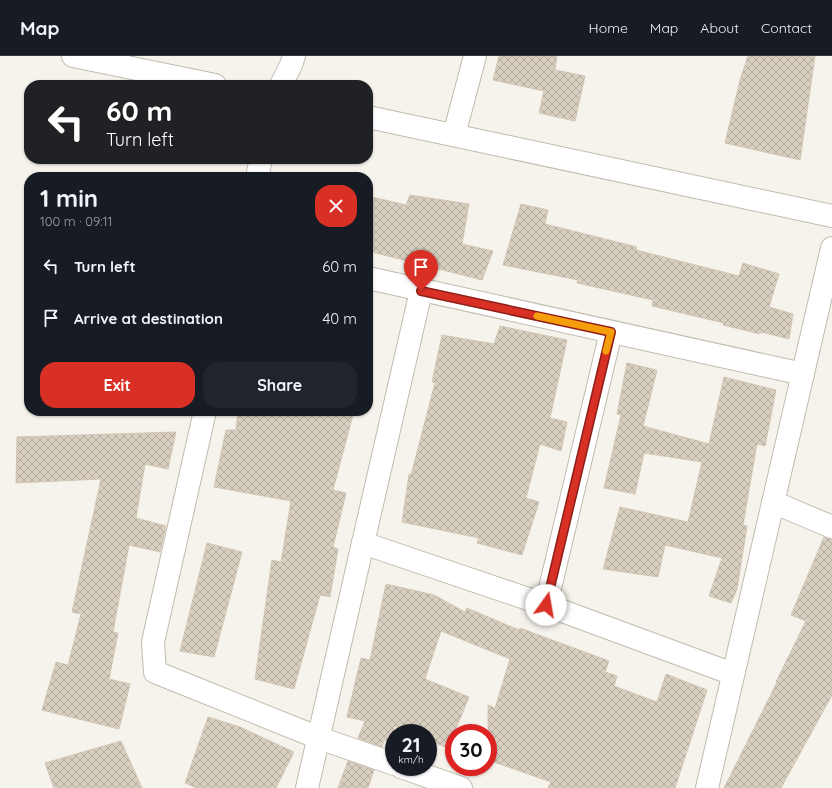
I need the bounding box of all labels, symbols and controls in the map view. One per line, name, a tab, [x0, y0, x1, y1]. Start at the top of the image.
text: Map	[20, 16, 59, 40]
text: Home	[589, 19, 628, 37]
text: Map	[650, 19, 678, 37]
text: About	[700, 19, 739, 37]
text: Contact	[761, 19, 812, 37]
text: 60 m	[106, 93, 172, 128]
icon: left	[40, 96, 92, 148]
text: Turn left	[106, 128, 174, 151]
text: 1 min	[40, 183, 98, 213]
button: close	[315, 185, 357, 227]
text: 100 m · 09:11	[40, 213, 112, 229]
pin	[404, 250, 438, 291]
icon: left	[40, 255, 62, 277]
icon: arrive	[410, 256, 432, 278]
text: Turn left	[74, 257, 136, 276]
text: 60 m	[322, 257, 357, 276]
icon: arrive	[40, 307, 62, 329]
text: Arrive at destination	[74, 309, 223, 328]
text: 40 m	[322, 309, 357, 328]
button: Exit	[40, 362, 195, 408]
button: Share	[203, 362, 357, 408]
position arrow	[525, 584, 567, 626]
speed limit sign: 30	[445, 724, 497, 776]
text: 21	[401, 732, 421, 757]
text: km/h	[398, 753, 424, 766]

